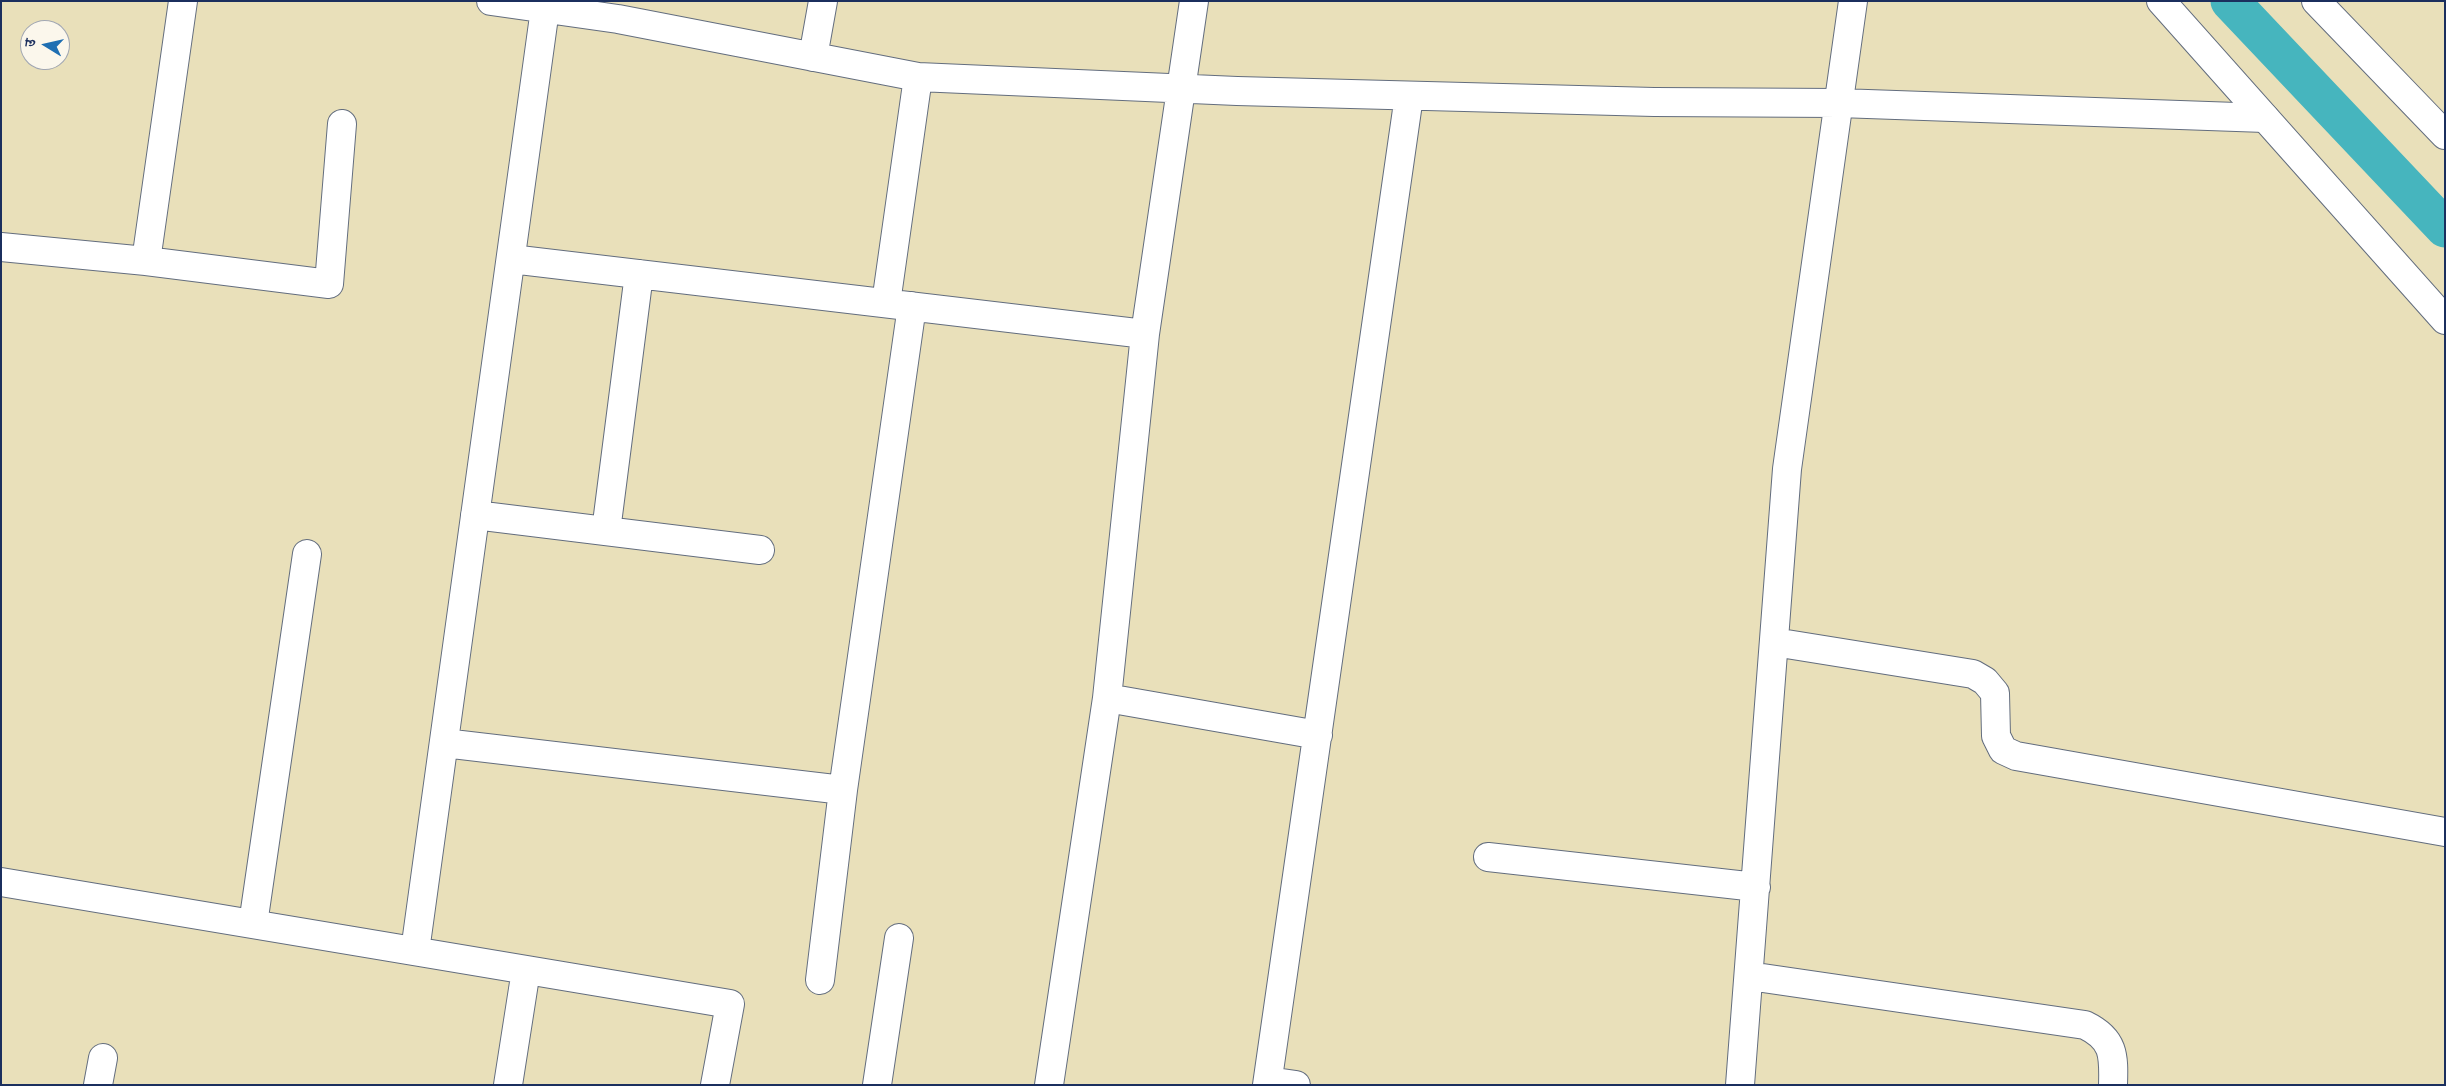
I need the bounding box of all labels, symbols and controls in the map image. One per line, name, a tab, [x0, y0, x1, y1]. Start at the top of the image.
north arrow	[20, 20, 70, 70]
text: उ	[21, 37, 42, 48]

